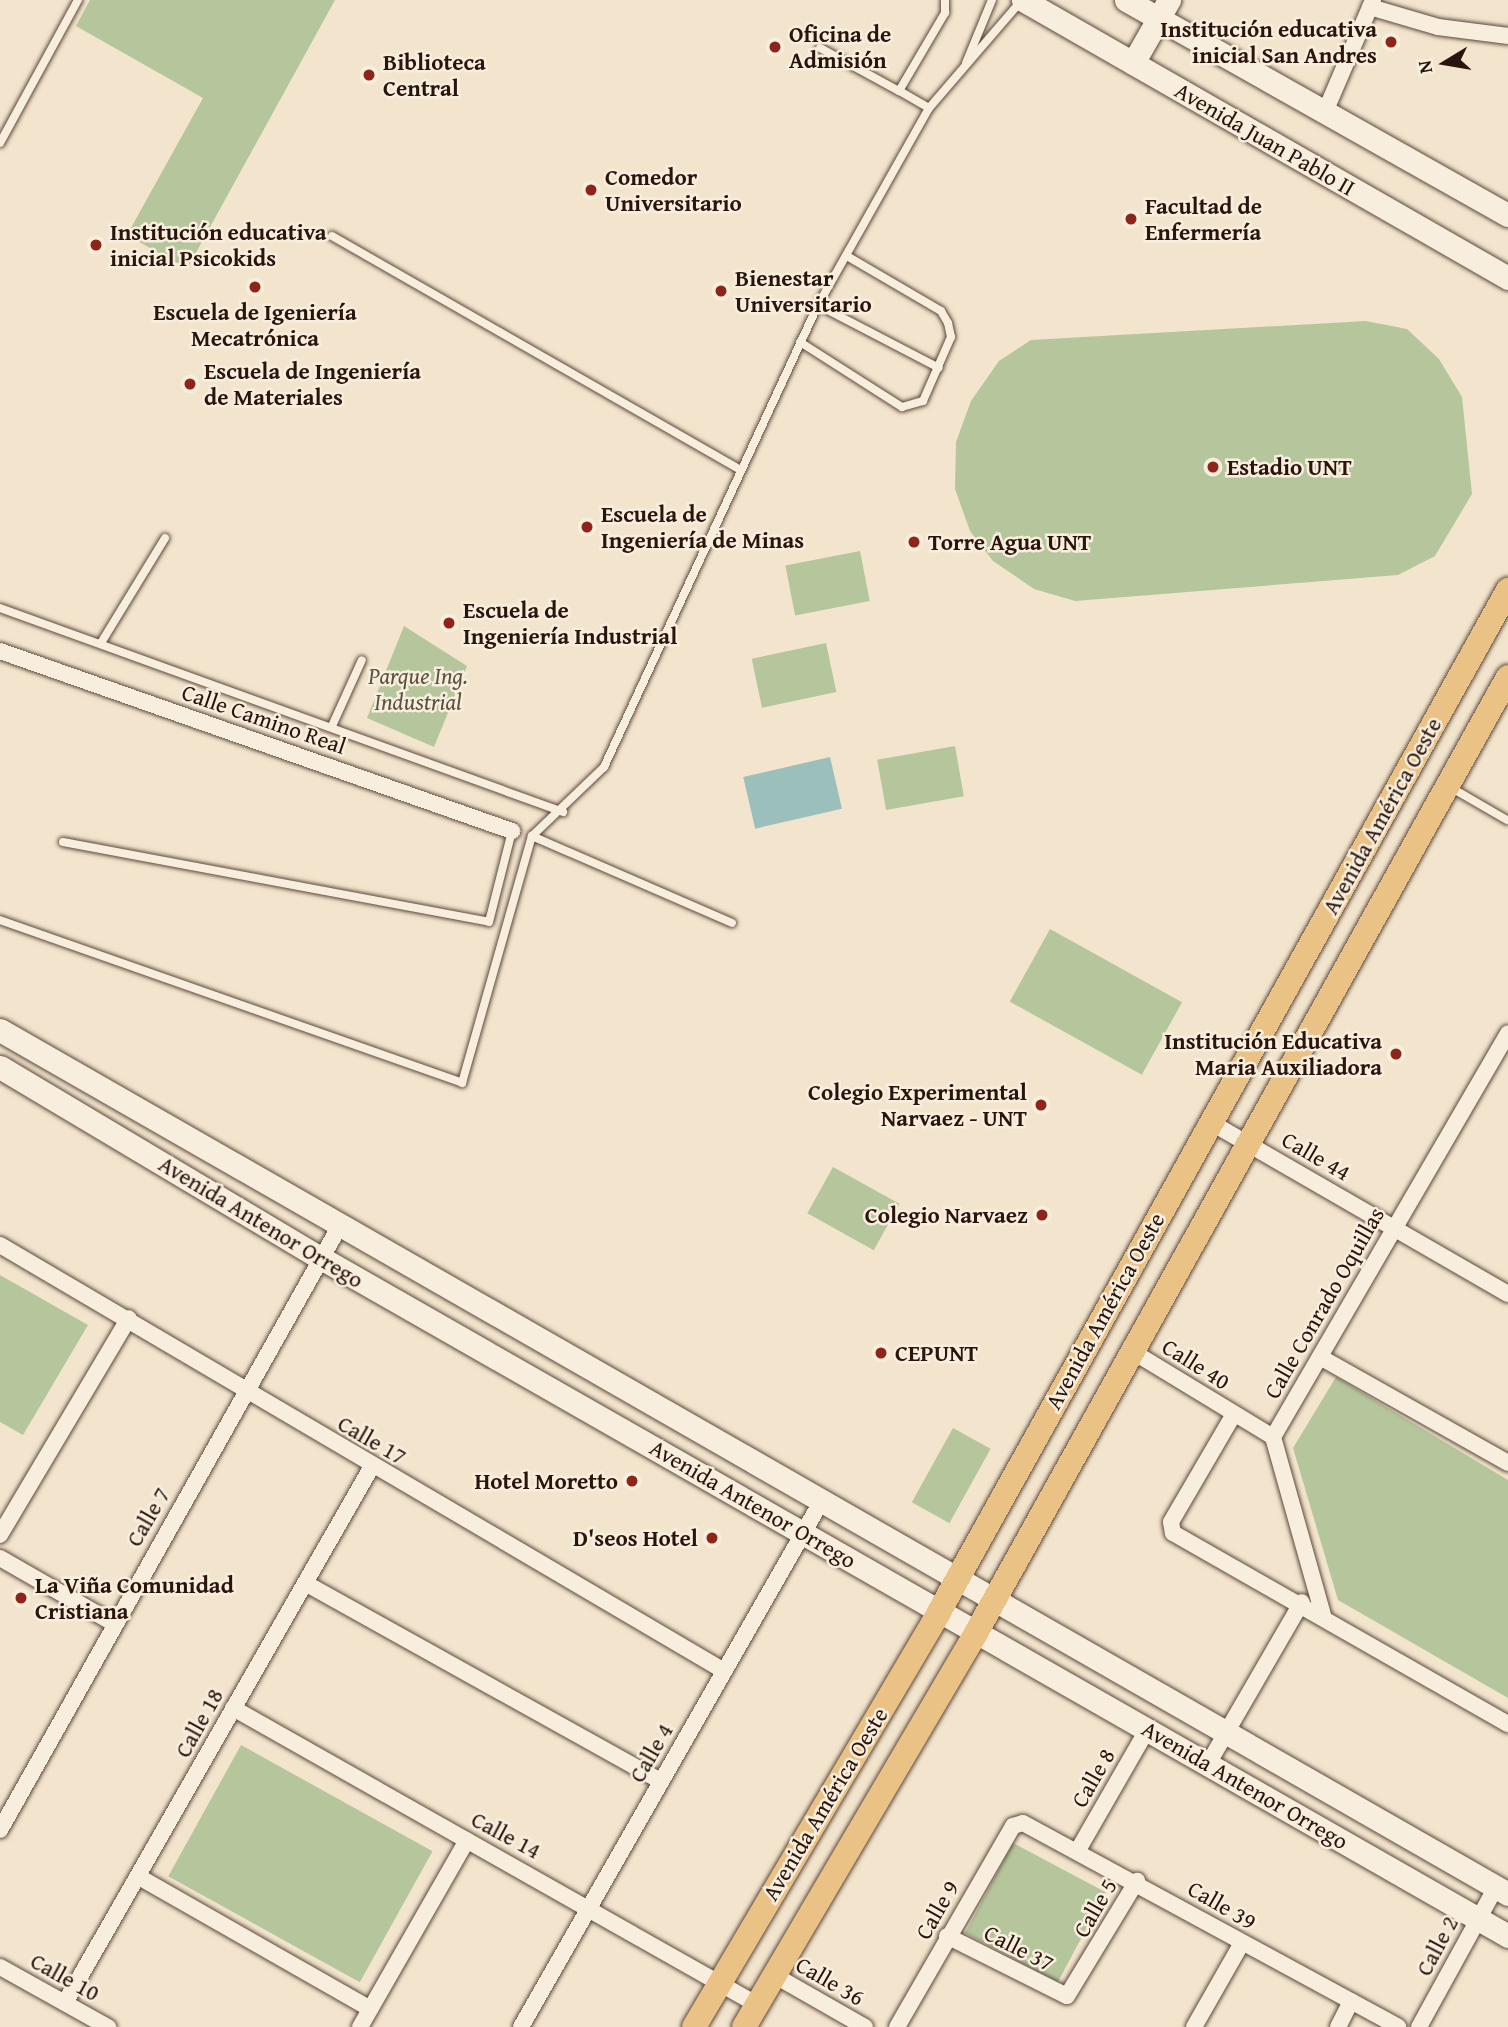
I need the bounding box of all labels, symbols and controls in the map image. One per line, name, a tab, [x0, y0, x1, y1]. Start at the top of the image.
place label: Institución educativa inicial San Andres	[1160, 15, 1377, 69]
place label: Oficina de Admisión	[789, 20, 891, 74]
north arrow	[1410, 28, 1480, 98]
marker: Institución educativa inicial San Andres	[1383, 34, 1399, 50]
marker: Oficina de Admisión	[767, 39, 783, 55]
place label: Biblioteca Central	[383, 48, 486, 102]
text: N	[1409, 58, 1439, 76]
marker: Biblioteca Central	[361, 67, 377, 83]
street label: Avenida Juan Pablo II	[1170, 76, 1360, 202]
place label: Comedor Universitario	[605, 163, 742, 217]
marker: Comedor Universitario	[583, 182, 599, 198]
place label: Facultad de Enfermería	[1145, 192, 1262, 246]
marker: Facultad de Enfermería	[1123, 211, 1139, 227]
place label: Institución educativa inicial Psicokids	[110, 218, 327, 272]
marker: Institución educativa inicial Psicokids	[88, 237, 104, 253]
place label: Bienestar Universitario	[735, 264, 872, 318]
marker: Escuela de Igeniería Mecatrónica	[247, 279, 263, 295]
marker: Bienestar Universitario	[713, 283, 729, 299]
place label: Escuela de Igeniería Mecatrónica	[153, 298, 357, 352]
place label: Escuela de Ingeniería de Materiales	[204, 357, 421, 411]
marker: Escuela de Ingeniería de Materiales	[182, 376, 198, 392]
place label: Estadio UNT	[1227, 453, 1352, 481]
marker: Estadio UNT	[1205, 459, 1221, 475]
place label: Escuela de Ingeniería de Minas	[601, 500, 804, 554]
marker: Escuela de Ingeniería de Minas	[579, 519, 595, 535]
place label: Torre Agua UNT	[928, 528, 1091, 556]
marker: Torre Agua UNT	[906, 534, 922, 550]
place label: Escuela de Ingeniería Industrial	[463, 596, 677, 650]
marker: Escuela de Ingeniería Industrial	[441, 615, 457, 631]
park label: Parque Ing. Industrial	[368, 662, 468, 716]
street label: Calle Camino Real	[178, 678, 350, 760]
street label: Avenida América Oeste	[1316, 713, 1448, 919]
place label: Institución Educativa Maria Auxiliadora	[1164, 1027, 1382, 1081]
marker: Institución Educativa Maria Auxiliadora	[1388, 1046, 1404, 1062]
place label: Colegio Experimental Narvaez - UNT	[808, 1078, 1027, 1132]
marker: Colegio Experimental Narvaez - UNT	[1033, 1097, 1049, 1113]
street label: Calle 44	[1277, 1125, 1355, 1187]
street label: Avenida Antenor Orrego	[154, 1150, 368, 1294]
place label: Colegio Narvaez	[865, 1201, 1028, 1229]
street label: Calle Conrado Oquillas	[1258, 1202, 1390, 1404]
marker: Colegio Narvaez	[1034, 1207, 1050, 1223]
street label: Avenida América Oeste	[1039, 1208, 1171, 1414]
street label: Calle 40	[1157, 1333, 1235, 1395]
place label: CEPUNT	[895, 1339, 978, 1367]
marker: CEPUNT	[873, 1345, 889, 1361]
street label: Calle 17	[333, 1409, 411, 1471]
street label: Avenida Antenor Orrego	[645, 1434, 861, 1574]
place label: Hotel Moretto	[474, 1467, 618, 1495]
marker: Hotel Moretto	[624, 1473, 640, 1489]
street label: Calle 7	[120, 1483, 176, 1551]
place label: D'seos Hotel	[573, 1524, 698, 1552]
marker: D'seos Hotel	[704, 1530, 720, 1546]
place label: La Viña Comunidad Cristiana	[35, 1571, 234, 1625]
marker: La Viña Comunidad Cristiana	[13, 1590, 29, 1606]
street label: Calle 18	[169, 1684, 229, 1762]
street label: Avenida América Oeste	[756, 1702, 894, 1906]
street label: Avenida Antenor Orrego	[1137, 1715, 1353, 1855]
street label: Calle 4	[623, 1719, 679, 1787]
street label: Calle 8	[1065, 1744, 1121, 1812]
street label: Calle 14	[467, 1805, 545, 1865]
street label: Calle 5	[1067, 1874, 1123, 1942]
street label: Calle 39	[1183, 1874, 1261, 1936]
street label: Calle 9	[909, 1876, 965, 1944]
street label: Calle 2	[1410, 1912, 1464, 1980]
street label: Calle 37	[980, 1919, 1058, 1977]
street label: Calle 10	[26, 1947, 104, 2007]
street label: Calle 36	[791, 1950, 869, 2012]

